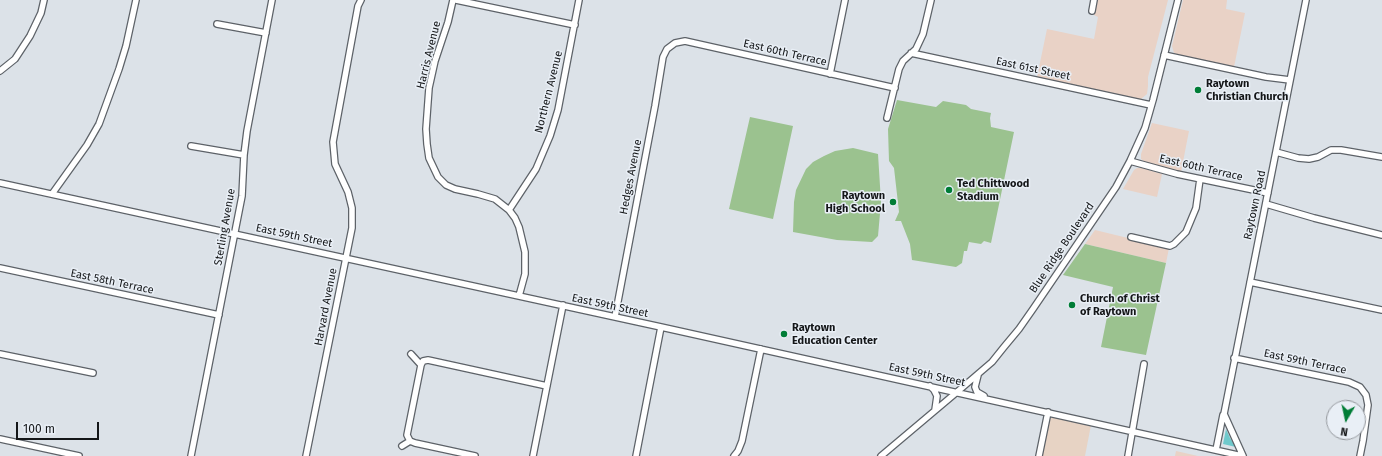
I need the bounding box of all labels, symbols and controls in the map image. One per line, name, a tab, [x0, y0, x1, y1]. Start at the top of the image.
street label: Harris Avenue	[414, 20, 444, 90]
street label: East 60th Terrace	[742, 37, 828, 69]
street label: Northern Avenue	[532, 49, 566, 135]
street label: East 61st Street	[995, 55, 1071, 83]
place label: Raytown Christian Church	[1206, 77, 1288, 103]
marker: Raytown Christian Church	[1193, 85, 1203, 95]
street label: Hedges Avenue	[617, 138, 645, 216]
street label: East 60th Terrace	[1158, 152, 1244, 184]
street label: Raytown Road	[1241, 169, 1269, 241]
place label: Ted Chittwood Stadium	[957, 177, 1029, 203]
marker: Ted Chittwood Stadium	[944, 185, 954, 195]
street label: Sterling Avenue	[212, 187, 238, 267]
place label: Raytown High School	[826, 189, 885, 215]
marker: Raytown High School	[888, 197, 898, 207]
street label: Blue Ridge Boulevard	[1027, 200, 1097, 296]
street label: East 59th Street	[255, 221, 333, 251]
street label: East 58th Terrace	[69, 267, 155, 297]
street label: Harvard Avenue	[312, 267, 340, 347]
street label: East 59th Street	[571, 291, 649, 321]
place label: Church of Christ of Raytown	[1080, 292, 1160, 318]
marker: Church of Christ of Raytown	[1067, 300, 1077, 310]
place label: Raytown Education Center	[792, 321, 877, 347]
marker: Raytown Education Center	[779, 329, 789, 339]
street label: East 59th Terrace	[1262, 347, 1348, 377]
street label: East 59th Street	[888, 360, 966, 390]
north arrow	[1326, 400, 1366, 440]
scale bar	[18, 414, 101, 440]
text: 100 m	[23, 422, 55, 436]
text: N	[1340, 424, 1349, 438]

